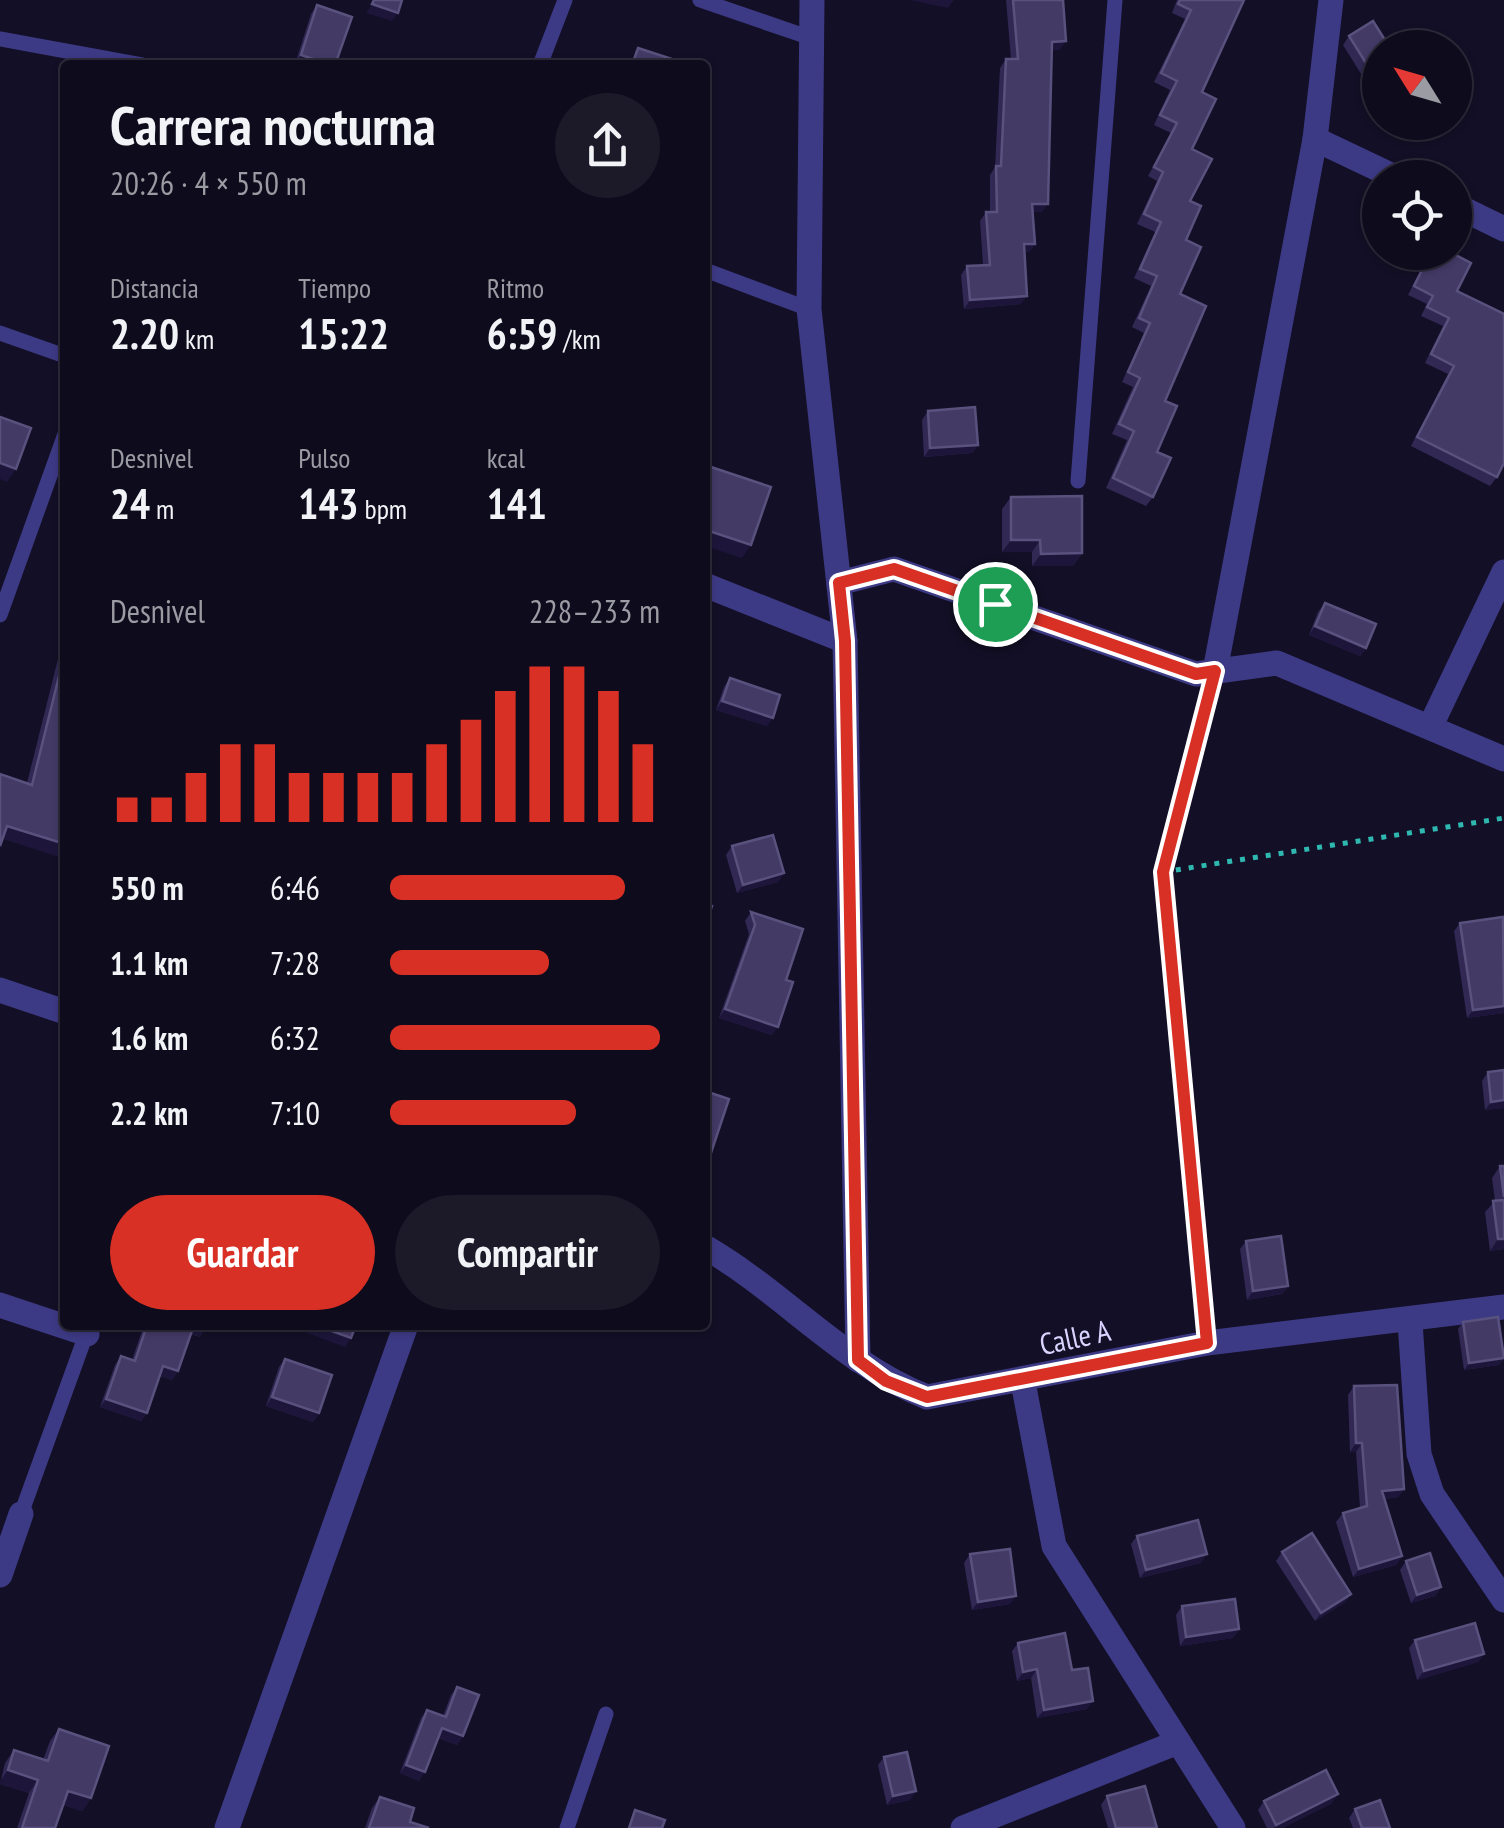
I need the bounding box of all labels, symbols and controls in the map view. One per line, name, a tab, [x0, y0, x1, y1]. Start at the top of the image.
north arrow	[1362, 30, 1472, 140]
map controls	[1362, 30, 1472, 270]
text: Carrera nocturna	[110, 89, 436, 160]
button: share	[555, 93, 660, 198]
button: locate	[1362, 160, 1472, 270]
text: 20:26 · 4 × 550 m	[110, 162, 307, 204]
text: Distancia	[110, 269, 199, 306]
text: Tiempo	[298, 269, 371, 306]
text: Ritmo	[487, 269, 544, 306]
text: 2.20	[110, 306, 179, 361]
text: 15:22	[298, 306, 389, 361]
text: 6:59	[487, 306, 557, 361]
text: km	[179, 320, 214, 357]
text: /km	[557, 320, 601, 357]
text: Desnivel	[110, 439, 193, 476]
text: Pulso	[298, 439, 350, 476]
text: kcal	[487, 439, 525, 476]
text: 24	[110, 476, 150, 531]
text: 143	[298, 476, 359, 531]
text: 141	[487, 476, 547, 531]
text: m	[150, 490, 174, 527]
text: bpm	[359, 490, 407, 527]
pin	[953, 562, 1038, 647]
icon: arrive	[968, 577, 1023, 632]
text: Desnivel	[110, 590, 205, 632]
text: 228–233 m	[529, 590, 660, 632]
text: 550 m	[110, 867, 184, 909]
text: 6:46	[270, 867, 320, 909]
text: 1.1 km	[110, 942, 188, 984]
text: 7:28	[270, 942, 320, 984]
text: 1.6 km	[110, 1017, 188, 1059]
text: 6:32	[270, 1017, 320, 1059]
text: 2.2 km	[110, 1092, 188, 1134]
text: 7:10	[270, 1092, 320, 1134]
button: Guardar	[110, 1195, 375, 1310]
button: Compartir	[395, 1195, 660, 1310]
street label: Calle A	[1036, 1310, 1114, 1363]

